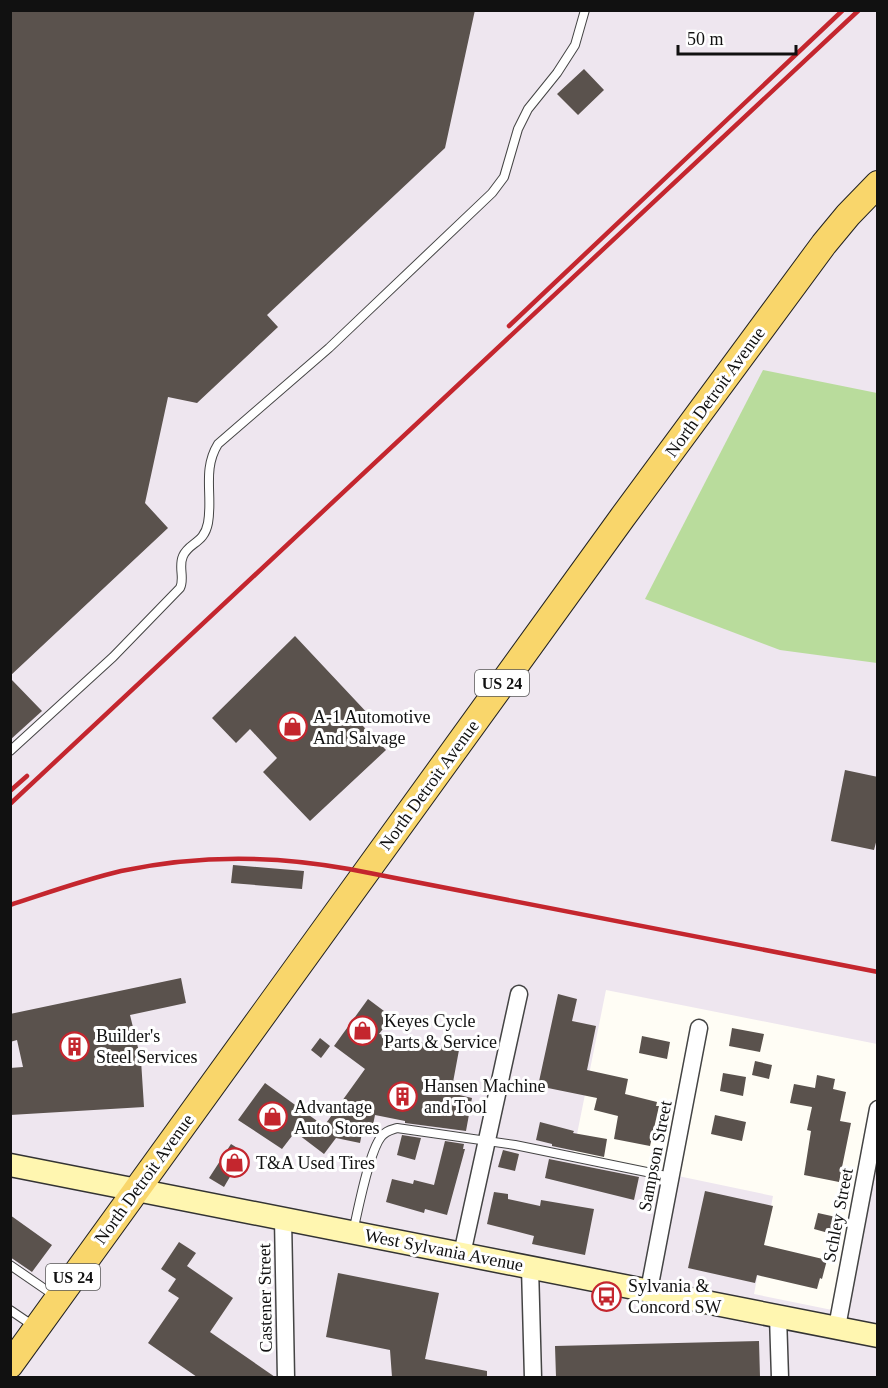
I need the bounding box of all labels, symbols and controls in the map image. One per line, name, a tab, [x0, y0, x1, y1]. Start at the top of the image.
scale bar	[678, 18, 796, 56]
text: 50 m	[687, 29, 724, 49]
street label: North Detroit Avenue	[661, 323, 769, 461]
road number: US 24	[475, 670, 529, 696]
place label: A-1 Automotive And Salvage	[313, 707, 431, 748]
shop icon: A-1 Automotive And Salvage	[276, 711, 308, 743]
street label: North Detroit Avenue	[375, 716, 483, 854]
place label: Keyes Cycle Parts & Service	[384, 1011, 497, 1052]
shop icon: Keyes Cycle Parts & Service	[347, 1015, 379, 1047]
place label: Builder's Steel Services	[96, 1026, 197, 1067]
building icon: Builder's Steel Services	[59, 1030, 91, 1062]
place label: Hansen Machine and Tool	[424, 1076, 545, 1117]
building icon: Hansen Machine and Tool	[387, 1080, 419, 1112]
place label: Advantage Auto Stores	[294, 1097, 380, 1138]
street label: Sampson Street	[634, 1099, 676, 1213]
shop icon: Advantage Auto Stores	[257, 1101, 289, 1133]
street label: North Detroit Avenue	[90, 1110, 198, 1248]
shop icon: T&A Used Tires	[219, 1147, 251, 1179]
place label: T&A Used Tires	[256, 1153, 375, 1173]
street label: Schley Street	[819, 1166, 857, 1264]
street label: West Sylvania Avenue	[363, 1225, 525, 1275]
street label: Castener Street	[254, 1243, 276, 1353]
road number: US 24	[46, 1264, 100, 1290]
place label: Sylvania & Concord SW	[628, 1276, 722, 1317]
bus stop icon: Sylvania & Concord SW	[591, 1280, 623, 1312]

